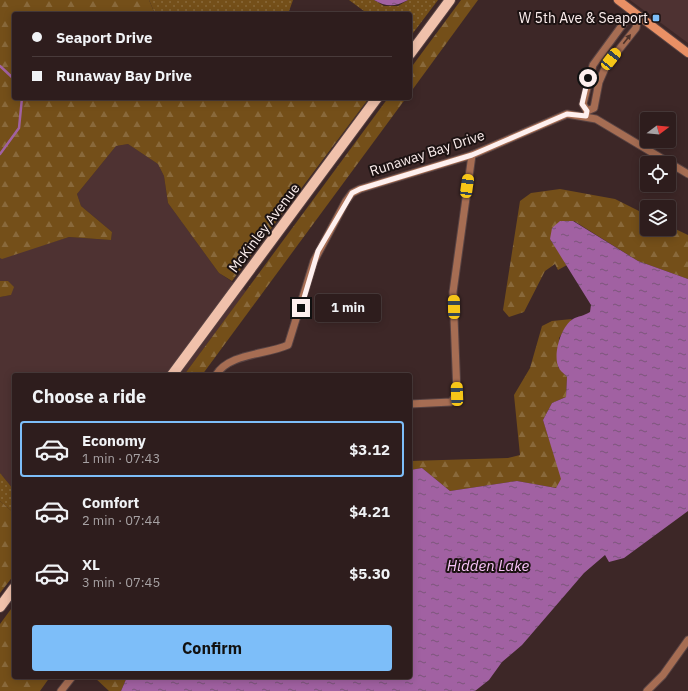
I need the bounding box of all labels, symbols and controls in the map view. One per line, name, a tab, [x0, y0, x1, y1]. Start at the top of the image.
place label: W 5th Ave & Seaport	[519, 9, 648, 27]
marker: W 5th Ave & Seaport	[651, 13, 661, 23]
text: Seaport Drive	[56, 28, 153, 47]
one-way arrow	[623, 33, 631, 44]
car	[599, 46, 623, 72]
text: Runaway Bay Drive	[56, 66, 192, 85]
route start	[579, 69, 597, 87]
north arrow	[640, 112, 676, 148]
map controls	[640, 112, 676, 236]
street label: Runaway Bay Drive	[367, 126, 487, 180]
button: locate	[640, 156, 676, 192]
car	[459, 173, 475, 199]
street label: McKinley Avenue	[225, 180, 304, 276]
button: layers	[640, 200, 676, 236]
callout: 1 min	[315, 294, 381, 322]
car	[448, 295, 460, 319]
route end	[292, 299, 310, 317]
text: 1 min	[331, 299, 365, 316]
car	[451, 382, 463, 406]
text: Choose a ride	[32, 385, 146, 408]
icon: car	[34, 431, 70, 467]
text: Economy	[82, 431, 146, 450]
text: $3.12	[349, 440, 390, 459]
text: 1 min · 07:43	[82, 450, 160, 467]
icon: car	[34, 493, 70, 529]
text: Comfort	[82, 493, 139, 512]
text: $4.21	[349, 502, 390, 521]
text: 2 min · 07:44	[82, 512, 160, 529]
icon: car	[34, 555, 70, 591]
text: XL	[82, 555, 100, 574]
water label: Hidden Lake	[447, 556, 529, 575]
text: $5.30	[349, 564, 390, 583]
text: 3 min · 07:45	[82, 574, 160, 591]
button: Confirm	[32, 625, 392, 671]

